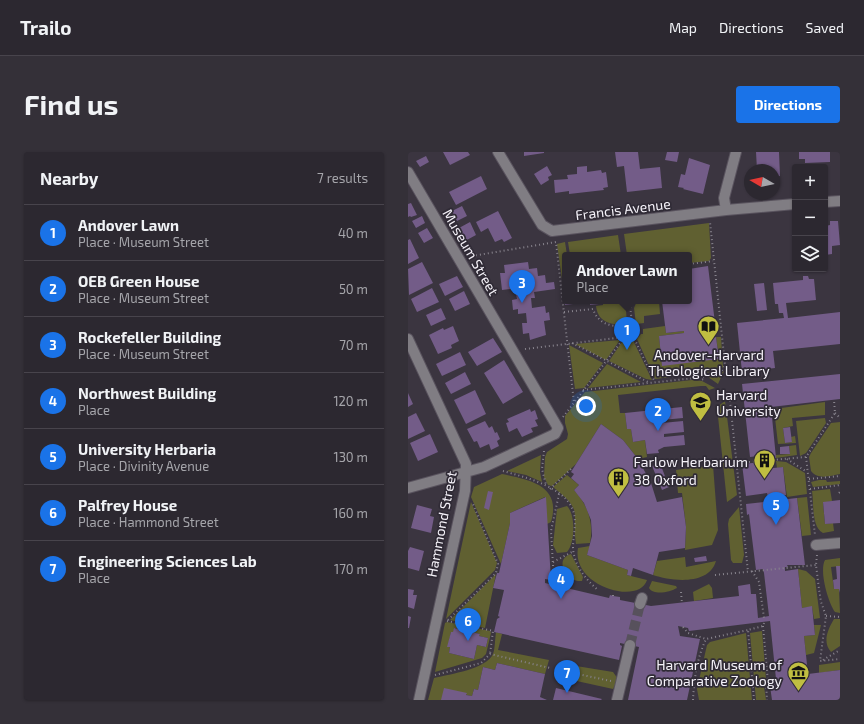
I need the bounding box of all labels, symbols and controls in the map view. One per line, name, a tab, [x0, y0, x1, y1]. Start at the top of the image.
text: Trailo	[20, 16, 72, 39]
text: Map	[669, 19, 697, 36]
text: Directions	[719, 19, 784, 36]
text: Saved	[806, 19, 844, 36]
button: Directions	[736, 86, 840, 123]
text: Find us	[24, 87, 118, 121]
north arrow	[744, 164, 780, 200]
map controls	[792, 164, 828, 272]
button: +	[792, 164, 828, 200]
text: Nearby	[40, 168, 98, 188]
text: 7 results	[317, 170, 368, 186]
street label: Francis Avenue	[574, 195, 672, 223]
button: −	[792, 200, 828, 236]
street label: Museum Street	[439, 206, 503, 298]
text: Andover Lawn	[78, 216, 179, 234]
text: 1	[50, 225, 56, 241]
text: 40 m	[338, 225, 368, 241]
text: Place · Museum Street	[78, 234, 209, 250]
button: layers	[792, 236, 828, 272]
popup	[562, 252, 692, 304]
text: Andover Lawn	[576, 261, 678, 279]
pin: 3	[509, 270, 535, 303]
text: OEB Green House	[78, 272, 200, 290]
text: Place	[576, 279, 608, 295]
text: 2	[49, 281, 57, 297]
text: 50 m	[339, 281, 368, 297]
text: Place · Museum Street	[78, 290, 209, 306]
library icon: Andover-Harvard Theological Library	[696, 313, 722, 346]
pin: 1	[614, 317, 640, 350]
text: Rockefeller Building	[78, 328, 221, 346]
text: 3	[49, 337, 57, 353]
text: 70 m	[339, 337, 368, 353]
text: Place · Museum Street	[78, 346, 209, 362]
place label: Andover-Harvard Theological Library	[648, 346, 770, 379]
text: Northwest Building	[78, 384, 216, 402]
place label: Harvard University	[716, 386, 781, 419]
school or university icon: Harvard University	[688, 389, 714, 422]
text: 4	[49, 393, 57, 409]
text: 120 m	[333, 393, 368, 409]
your location	[576, 396, 596, 416]
pin: 2	[645, 398, 671, 431]
text: Place	[78, 402, 110, 418]
text: University Herbaria	[78, 440, 216, 458]
building icon: Farlow Herbarium	[751, 448, 777, 481]
text: 5	[49, 449, 57, 465]
text: 130 m	[333, 449, 368, 465]
place label: Farlow Herbarium	[634, 453, 748, 470]
text: Place · Divinity Avenue	[78, 458, 209, 474]
building icon: 38 Oxford	[606, 466, 632, 499]
street label: Hammond Street	[422, 470, 460, 578]
place label: 38 Oxford	[634, 471, 697, 488]
pin: 5	[763, 492, 789, 525]
text: Palfrey House	[78, 496, 177, 514]
text: 6	[49, 505, 57, 521]
text: 160 m	[333, 505, 368, 521]
text: Place · Hammond Street	[78, 514, 219, 530]
text: Engineering Sciences Lab	[78, 552, 257, 570]
text: 7	[50, 561, 56, 577]
text: 170 m	[334, 561, 368, 577]
pin: 4	[548, 566, 574, 599]
text: Place	[78, 570, 110, 586]
pin: 6	[455, 608, 481, 641]
place label: Harvard Museum of Comparative Zoology	[647, 656, 783, 689]
museum icon: Harvard Museum of Comparative Zoology	[785, 659, 811, 692]
pin: 7	[554, 660, 580, 693]

